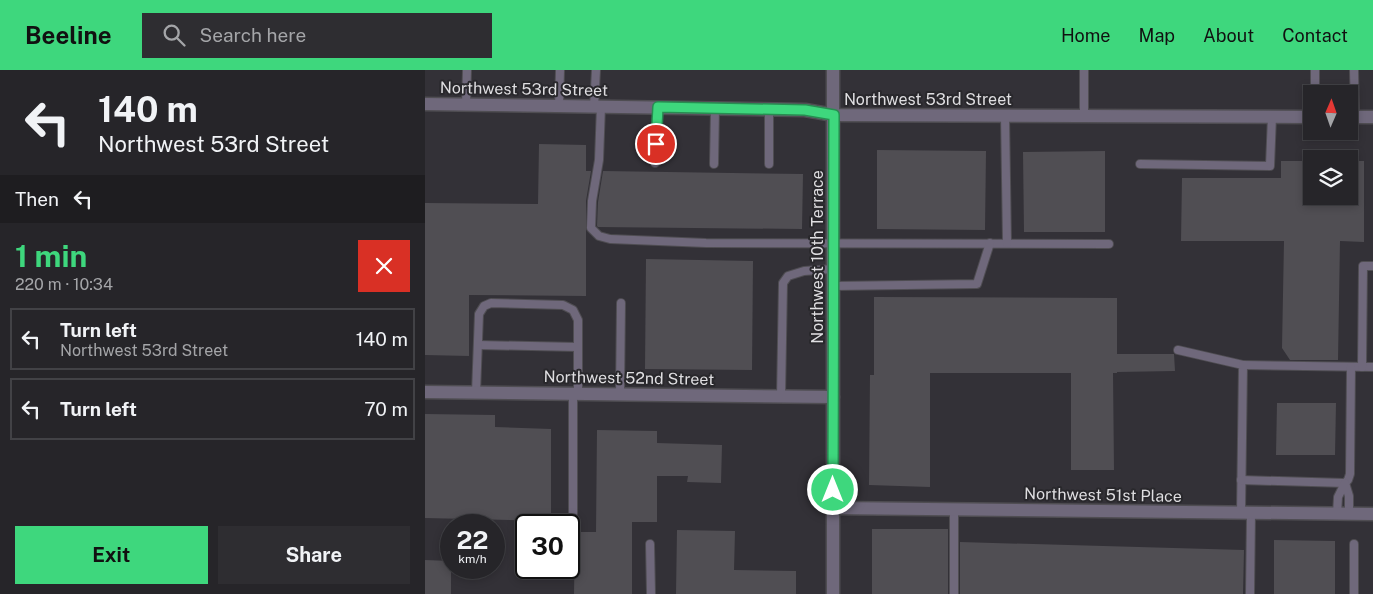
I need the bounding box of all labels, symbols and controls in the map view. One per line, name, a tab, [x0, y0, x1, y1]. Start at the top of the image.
search box	[142, 13, 492, 58]
text: Beeline	[25, 21, 112, 49]
icon: search	[160, 21, 188, 49]
text: Search here	[200, 24, 306, 46]
text: Home	[1061, 25, 1111, 46]
text: Map	[1139, 25, 1175, 46]
text: About	[1203, 25, 1254, 46]
text: Contact	[1282, 25, 1348, 46]
street label: Northwest 53rd Street	[440, 78, 608, 100]
north arrow	[1303, 85, 1357, 140]
map controls	[1303, 85, 1358, 205]
text: 140 m	[98, 89, 198, 130]
icon: left	[15, 90, 80, 155]
street label: Northwest 53rd Street	[844, 90, 1012, 109]
pin	[635, 123, 677, 165]
icon: arrive	[642, 130, 670, 158]
text: Northwest 53rd Street	[98, 131, 329, 157]
button: layers	[1303, 150, 1358, 205]
street label: Northwest 10th Terrace	[808, 170, 827, 344]
icon: left	[69, 185, 97, 213]
text: Then	[15, 188, 59, 210]
text: 1 min	[15, 238, 87, 274]
button: close	[358, 240, 410, 292]
text: 220 m · 10:34	[15, 275, 113, 294]
text: Turn left	[60, 319, 137, 341]
icon: left	[17, 325, 45, 353]
text: 140 m	[356, 328, 408, 350]
text: Northwest 53rd Street	[60, 341, 228, 360]
street label: Northwest 52nd Street	[543, 367, 715, 389]
icon: left	[17, 395, 45, 423]
text: Turn left	[60, 398, 137, 420]
text: 70 m	[364, 398, 408, 420]
position arrow	[806, 463, 858, 515]
street label: Northwest 51st Place	[1024, 484, 1182, 506]
speed limit sign: 30	[515, 514, 580, 579]
text: 22	[457, 525, 488, 555]
button: Exit	[15, 526, 208, 584]
button: Share	[218, 526, 410, 584]
text: km/h	[458, 552, 487, 566]

